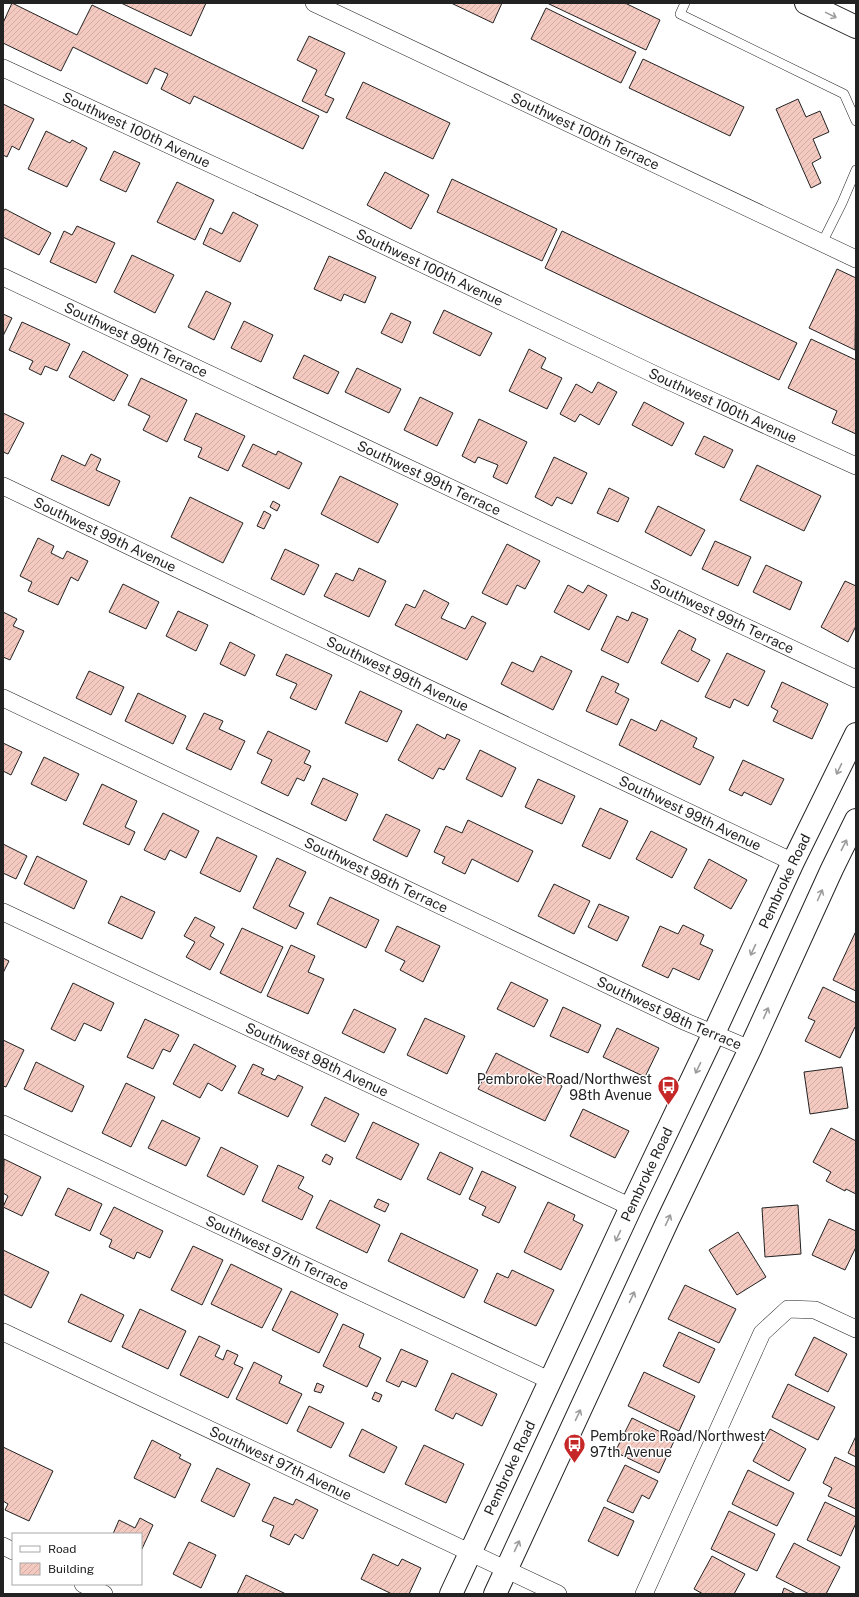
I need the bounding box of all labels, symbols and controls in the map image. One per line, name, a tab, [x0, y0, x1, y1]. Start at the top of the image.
one-way arrow	[825, 12, 837, 19]
street label: Southwest 100th Avenue	[60, 89, 213, 171]
street label: Southwest 100th Terrace	[509, 89, 662, 173]
street label: Southwest 100th Avenue	[354, 225, 506, 309]
street label: Southwest 99th Terrace	[62, 299, 210, 380]
street label: Southwest 100th Avenue	[646, 365, 799, 446]
street label: Southwest 99th Terrace	[355, 437, 503, 518]
street label: Southwest 99th Avenue	[31, 494, 179, 575]
street label: Southwest 99th Terrace	[648, 575, 797, 657]
street label: Southwest 99th Avenue	[324, 633, 471, 715]
one-way arrow	[835, 763, 842, 775]
street label: Southwest 99th Avenue	[616, 772, 764, 854]
street label: Pembroke Road	[755, 831, 814, 931]
street label: Southwest 98th Terrace	[302, 834, 451, 916]
one-way arrow	[841, 839, 848, 851]
one-way arrow	[817, 889, 824, 901]
one-way arrow	[749, 943, 756, 955]
street label: Southwest 98th Terrace	[594, 973, 744, 1053]
one-way arrow	[763, 1008, 770, 1020]
street label: Southwest 98th Avenue	[243, 1019, 391, 1100]
one-way arrow	[694, 1061, 701, 1073]
place label: Pembroke Road/Northwest 98th Avenue	[477, 1071, 652, 1103]
bus stop icon: Pembroke Road/Northwest 98th Avenue	[655, 1074, 681, 1107]
street label: Pembroke Road	[617, 1125, 676, 1224]
street label: Southwest 97th Terrace	[203, 1212, 352, 1293]
one-way arrow	[665, 1215, 672, 1227]
one-way arrow	[614, 1229, 621, 1241]
one-way arrow	[629, 1292, 636, 1304]
one-way arrow	[575, 1410, 582, 1422]
street label: Pembroke Road	[481, 1418, 538, 1518]
street label: Southwest 97th Avenue	[207, 1423, 354, 1503]
place label: Pembroke Road/Northwest 97th Avenue	[590, 1428, 765, 1460]
bus stop icon: Pembroke Road/Northwest 97th Avenue	[562, 1431, 588, 1464]
legend	[12, 1533, 142, 1585]
one-way arrow	[514, 1540, 521, 1552]
text: Road	[48, 1542, 76, 1556]
text: Building	[48, 1562, 94, 1576]

